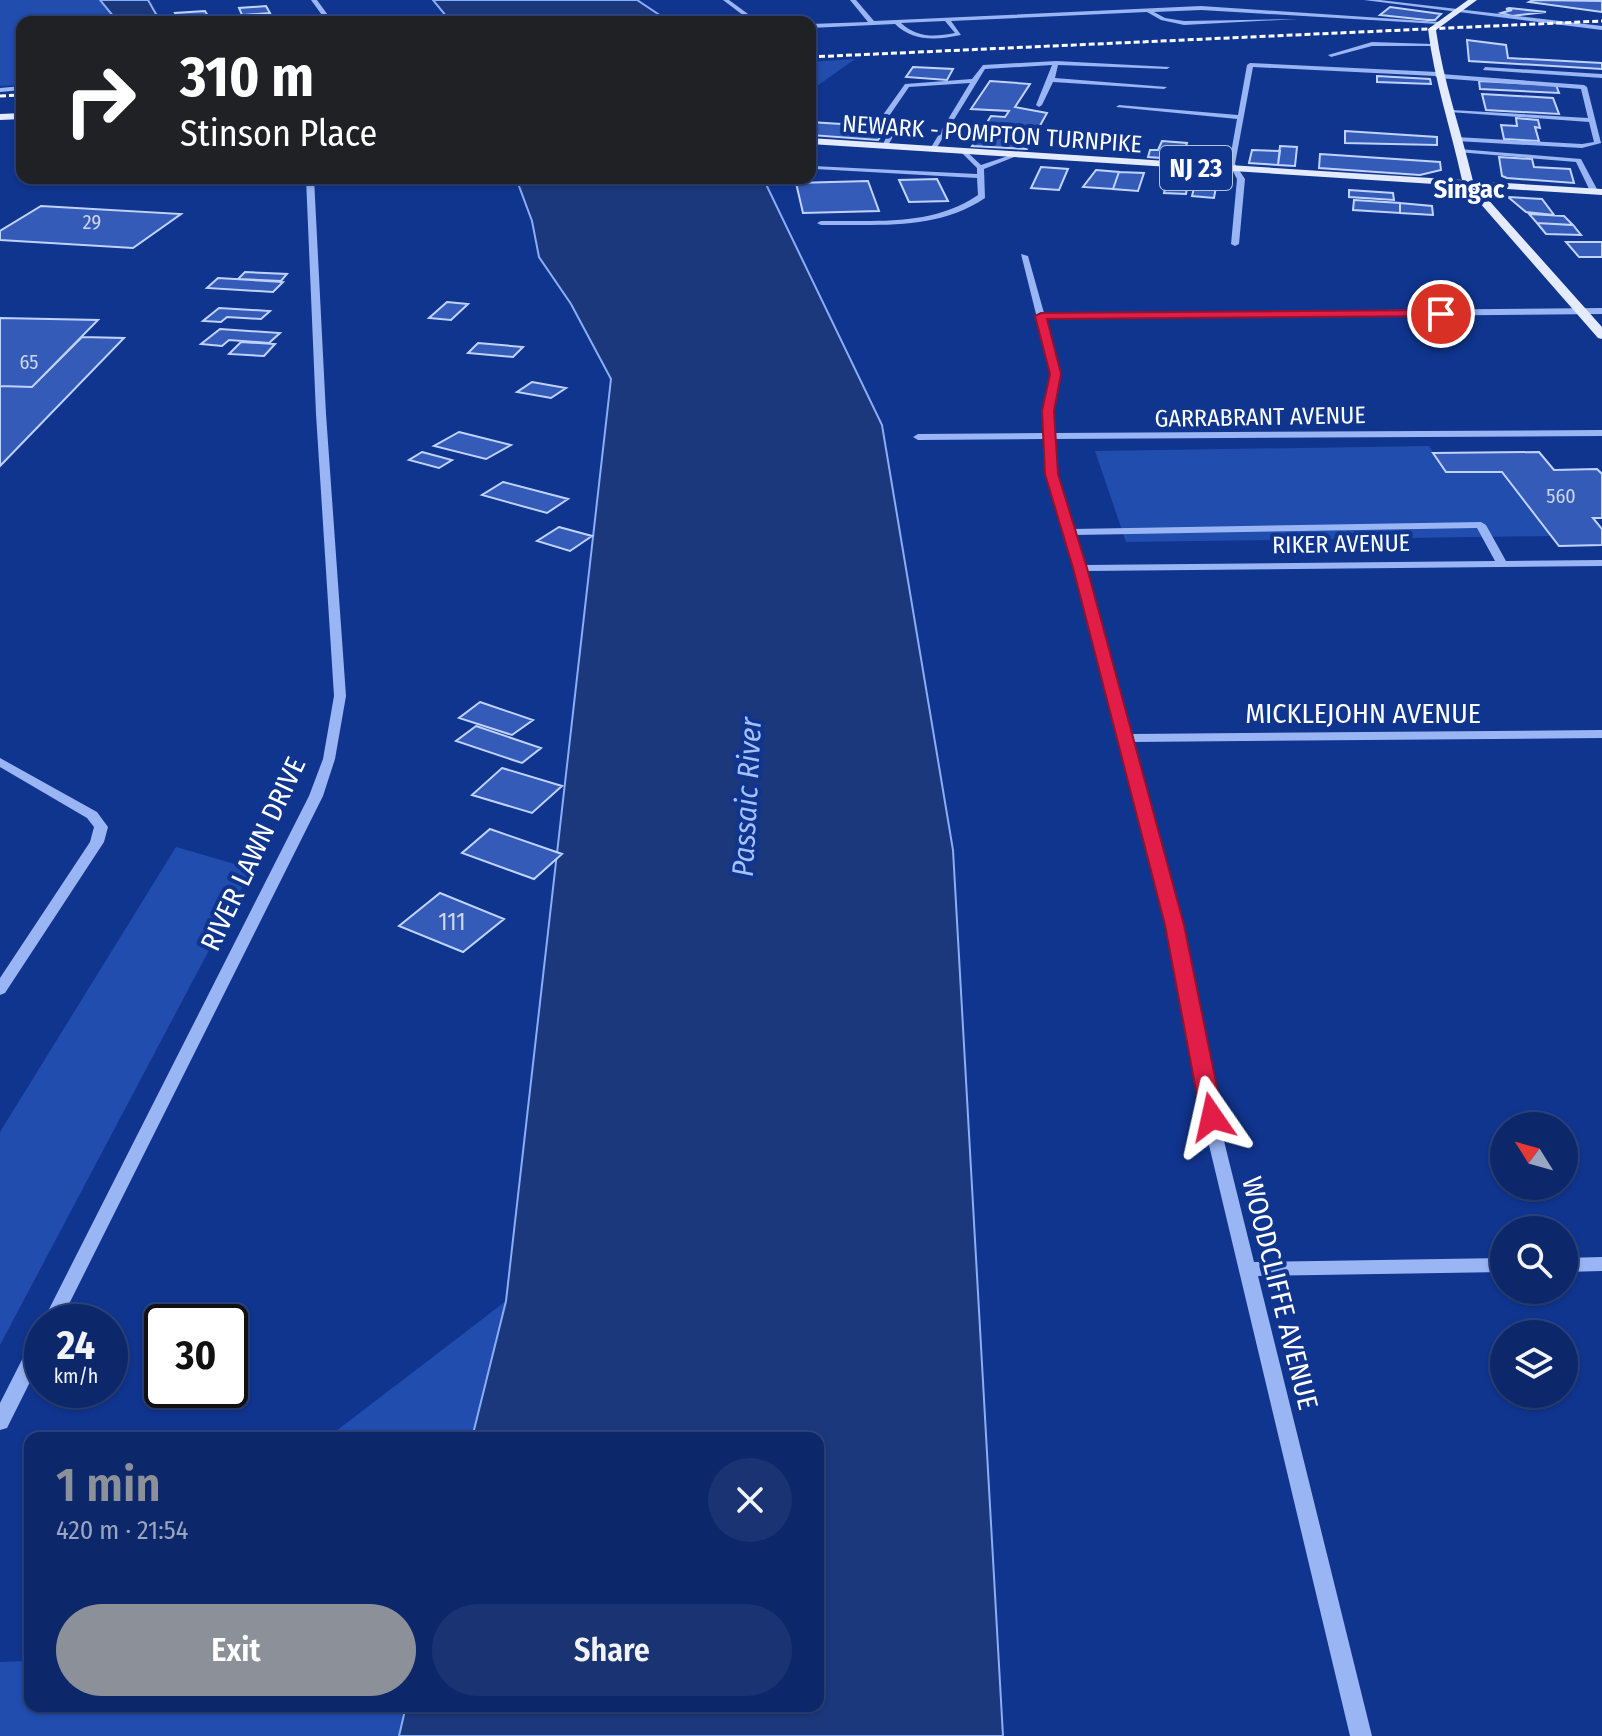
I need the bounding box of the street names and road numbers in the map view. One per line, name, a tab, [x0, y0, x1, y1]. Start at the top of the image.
street label: NEWARK - POMPTON TURNPIKE	[841, 110, 1143, 158]
road number: NJ 23	[1160, 146, 1232, 190]
street label: GARRABRANT AVENUE	[1154, 401, 1366, 433]
street label: RIKER AVENUE	[1272, 529, 1410, 559]
street label: MICKLEJOHN AVENUE	[1245, 697, 1481, 730]
street label: RIVER LAWN DRIVE	[194, 752, 312, 956]
street label: WOODCLIFFE AVENUE	[1235, 1173, 1325, 1413]

